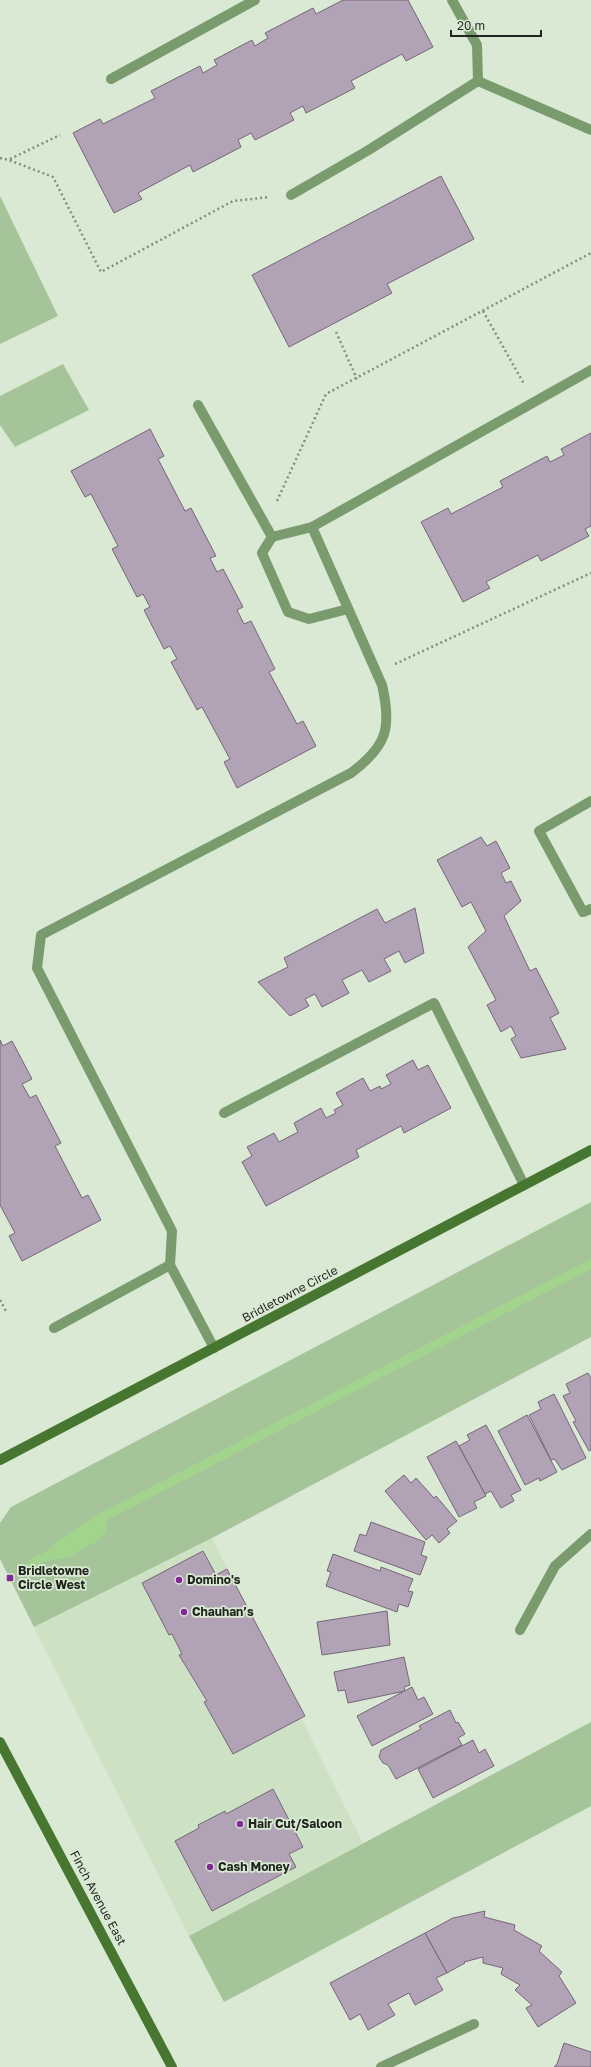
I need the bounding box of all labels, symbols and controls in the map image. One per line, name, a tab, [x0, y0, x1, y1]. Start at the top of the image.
scale bar	[451, 12, 541, 38]
text: 20 m	[457, 18, 485, 33]
street label: Bridletowne Circle	[239, 1262, 340, 1325]
place label: Bridletowne Circle West	[18, 1563, 89, 1592]
place label: Domino's	[187, 1572, 241, 1587]
marker: Bridletowne Circle West	[5, 1573, 15, 1583]
marker: Domino's	[174, 1575, 184, 1585]
place label: Chauhan’s	[192, 1604, 254, 1619]
marker: Chauhan’s	[179, 1607, 189, 1617]
place label: Hair Cut/Saloon	[248, 1816, 342, 1831]
marker: Hair Cut/Saloon	[235, 1819, 245, 1829]
street label: Finch Avenue East	[67, 1848, 130, 1948]
place label: Cash Money	[218, 1859, 290, 1874]
marker: Cash Money	[205, 1862, 215, 1872]

